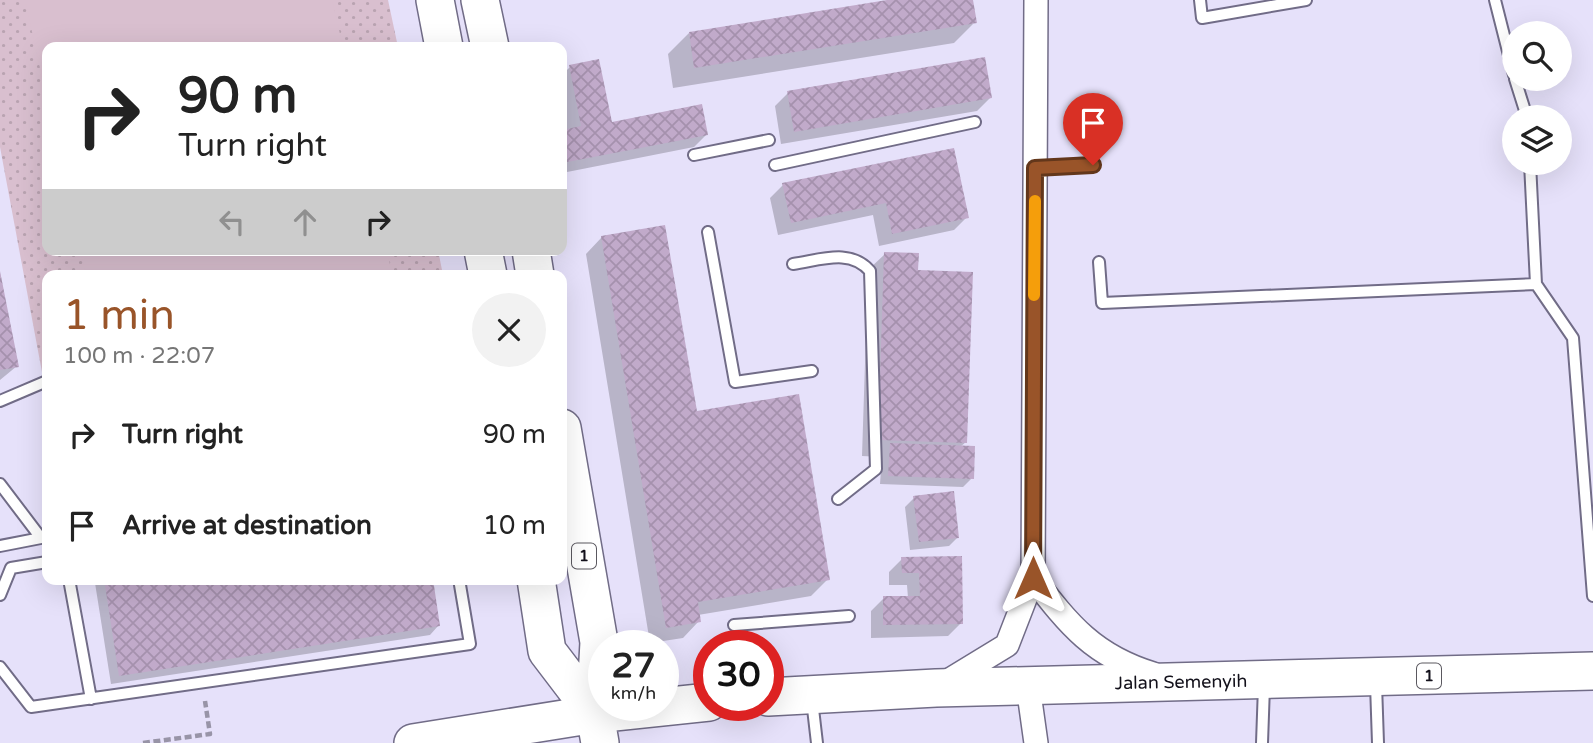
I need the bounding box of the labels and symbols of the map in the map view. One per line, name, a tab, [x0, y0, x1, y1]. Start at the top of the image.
pin	[1063, 93, 1123, 165]
position arrow	[996, 541, 1070, 615]
road number: 1	[572, 544, 596, 568]
speed limit sign: 30	[693, 630, 784, 721]
road number: 1	[1417, 664, 1441, 688]
street label: Jalan Semenyih	[1114, 670, 1248, 694]

